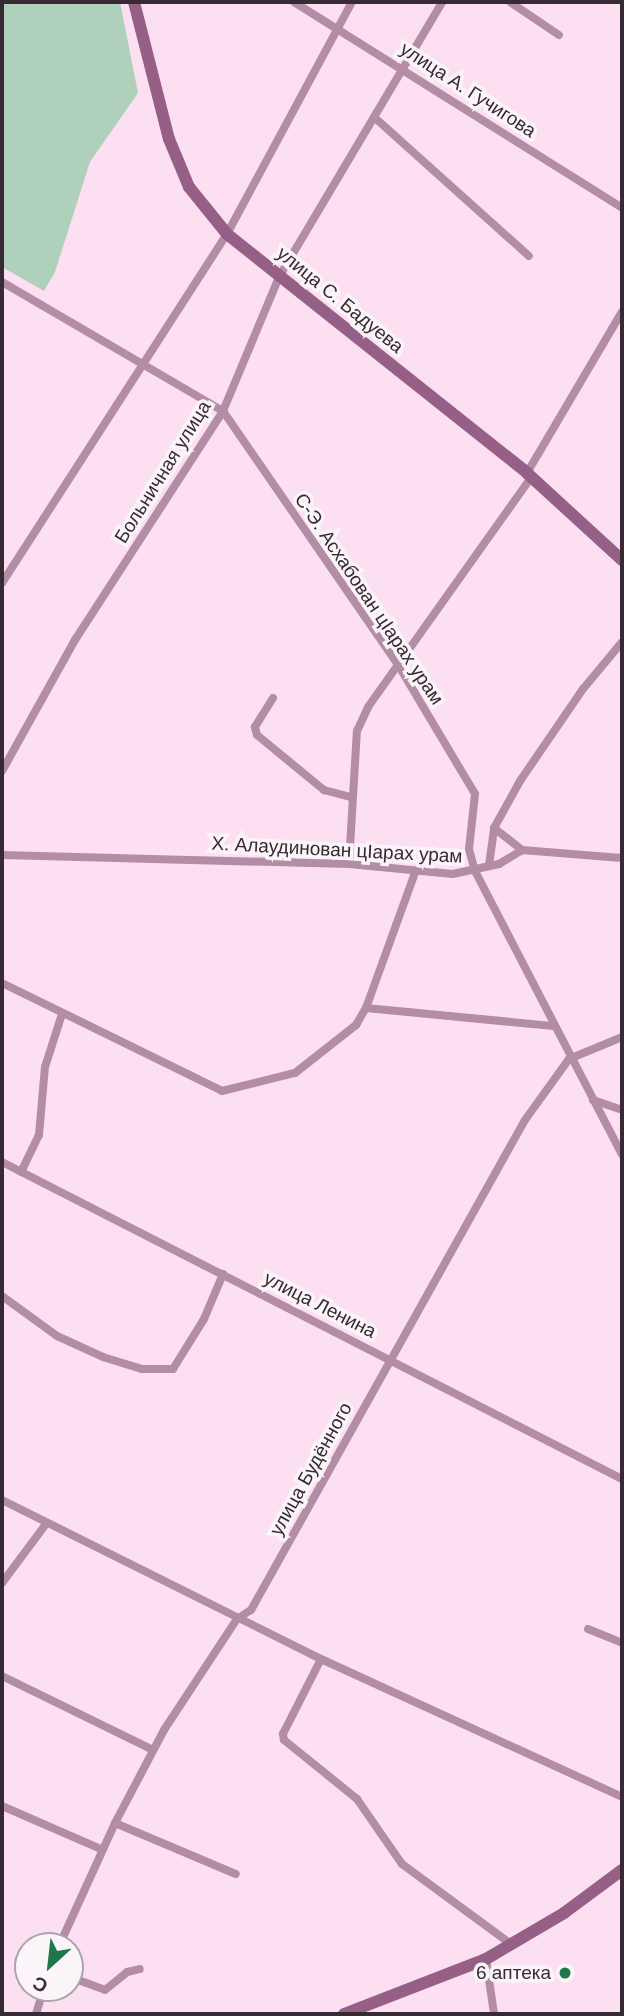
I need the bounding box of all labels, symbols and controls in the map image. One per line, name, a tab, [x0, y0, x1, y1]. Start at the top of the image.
street label: улица А. Гучигова	[396, 38, 540, 142]
street label: улица С. Бадуева	[272, 242, 408, 358]
street label: Больничная улица	[110, 397, 216, 547]
street label: С-Э. Асхабован цIарах урам	[290, 489, 448, 709]
street label: Х. Алаудинован цIарах урам	[211, 832, 463, 868]
street label: улица Ленина	[260, 1267, 380, 1343]
street label: улица Будённого	[265, 1398, 357, 1540]
north arrow	[14, 1932, 84, 2002]
place label: 6 аптека	[476, 1962, 551, 1984]
marker: 6 аптека	[557, 1965, 573, 1981]
text: С	[29, 1972, 51, 1997]

